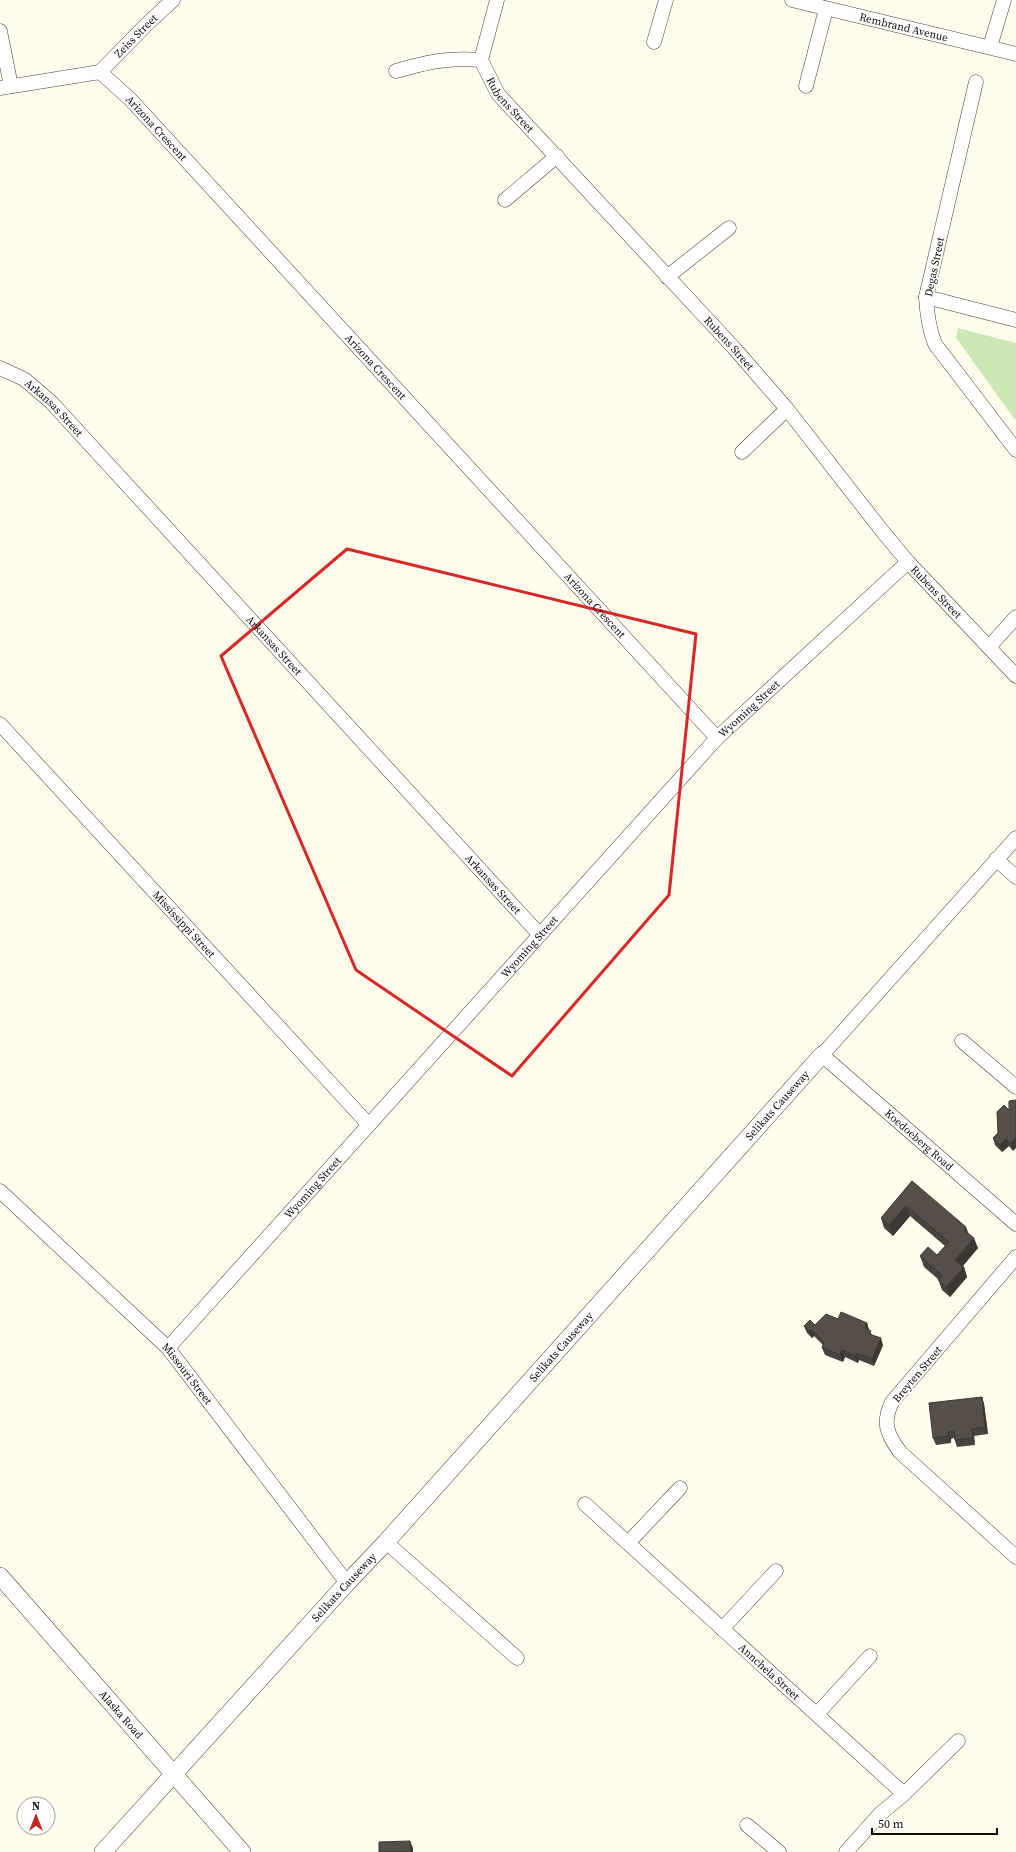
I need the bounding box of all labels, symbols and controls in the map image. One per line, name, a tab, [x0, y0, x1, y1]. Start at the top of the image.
street label: Rembrand Avenue	[858, 10, 950, 45]
street label: Zeiss Street	[111, 11, 161, 61]
street label: Rubens Street	[483, 75, 537, 136]
street label: Arizona Crescent	[122, 92, 191, 165]
street label: Degas Street	[921, 236, 948, 298]
street label: Rubens Street	[700, 313, 757, 374]
street label: Arizona Crescent	[341, 331, 410, 403]
street label: Arkansas Street	[21, 376, 86, 440]
street label: Rubens Street	[907, 562, 965, 622]
street label: Arizona Crescent	[561, 569, 629, 642]
street label: Arkansas Street	[242, 612, 305, 679]
street label: Wyoming Street	[715, 677, 783, 741]
street label: Arkansas Street	[462, 851, 524, 918]
street label: Mississippi Street	[149, 888, 219, 961]
street label: Wyoming Street	[498, 913, 562, 981]
street label: Selikats Causeway	[742, 1067, 813, 1144]
street label: Koedoeberg Road	[881, 1106, 957, 1175]
street label: Wyoming Street	[281, 1153, 345, 1222]
street label: Selikats Causeway	[526, 1309, 597, 1385]
street label: Missouri Street	[159, 1339, 216, 1408]
street label: Breyten Street	[889, 1343, 946, 1406]
street label: Selikats Causeway	[308, 1549, 380, 1625]
street label: Annchela Street	[735, 1640, 803, 1704]
street label: Alaska Road	[96, 1687, 147, 1743]
north arrow	[16, 1796, 56, 1836]
text: N	[32, 1799, 40, 1814]
scale bar	[872, 1810, 997, 1836]
text: 50 m	[878, 1816, 904, 1832]

